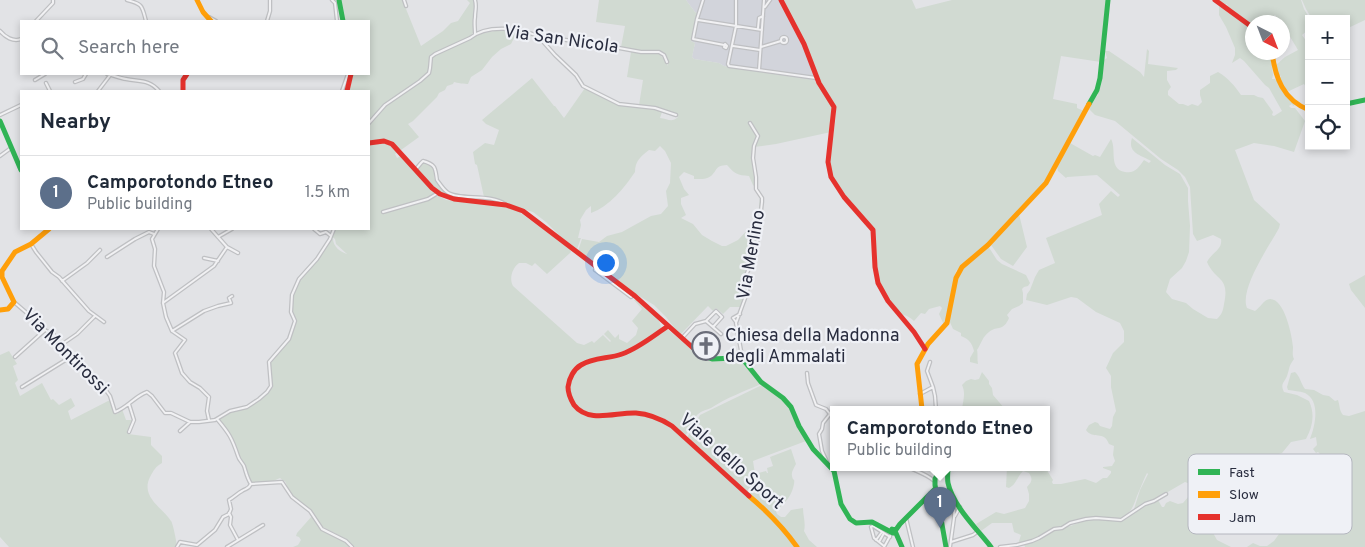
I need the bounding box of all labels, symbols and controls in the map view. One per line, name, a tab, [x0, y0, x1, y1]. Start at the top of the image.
north arrow	[1245, 15, 1290, 60]
map controls	[1305, 15, 1350, 150]
button: +	[1305, 15, 1350, 60]
search box	[20, 20, 370, 75]
street label: Via San Nicola	[502, 21, 620, 59]
icon: search	[38, 34, 66, 62]
text: Search here	[78, 36, 180, 60]
button: −	[1305, 60, 1350, 105]
button: locate	[1305, 105, 1350, 150]
text: Nearby	[40, 109, 111, 136]
text: Camporotondo Etneo	[87, 171, 273, 195]
text: 1	[53, 183, 59, 203]
text: 1.5 km	[305, 183, 350, 203]
text: Public building	[87, 195, 192, 215]
street label: Via Merlino	[733, 208, 771, 302]
your location	[593, 250, 619, 276]
street label: Via Montirossi	[17, 304, 113, 400]
place label: Chiesa della Madonna degli Ammalati	[725, 325, 900, 369]
church icon: Chiesa della Madonna degli Ammalati	[691, 331, 721, 361]
popup	[830, 406, 1050, 471]
street label: Viale dello Sport	[674, 409, 788, 515]
text: Camporotondo Etneo	[847, 417, 1033, 441]
text: Public building	[847, 441, 952, 461]
legend	[1188, 454, 1352, 534]
text: Fast	[1229, 465, 1255, 482]
pin: 1	[924, 487, 956, 528]
text: Slow	[1229, 487, 1259, 504]
text: Jam	[1229, 510, 1256, 527]

